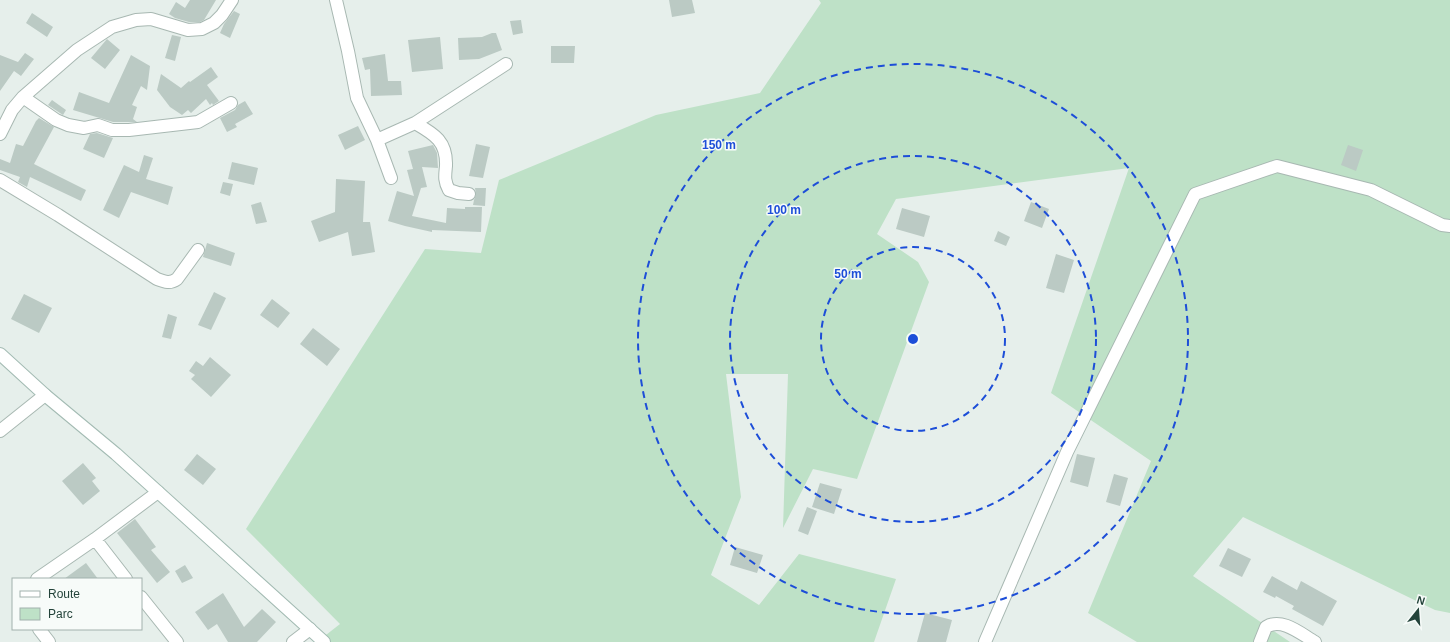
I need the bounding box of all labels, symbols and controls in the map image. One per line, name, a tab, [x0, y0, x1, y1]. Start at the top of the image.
text: 150 m	[702, 138, 736, 152]
text: 100 m	[767, 203, 801, 217]
text: 50 m	[834, 267, 862, 281]
centre of rings	[906, 332, 920, 346]
legend	[12, 578, 142, 630]
text: Route	[48, 587, 80, 601]
north arrow	[1398, 590, 1438, 630]
text: N	[1415, 594, 1427, 607]
text: Parc	[48, 607, 73, 621]

